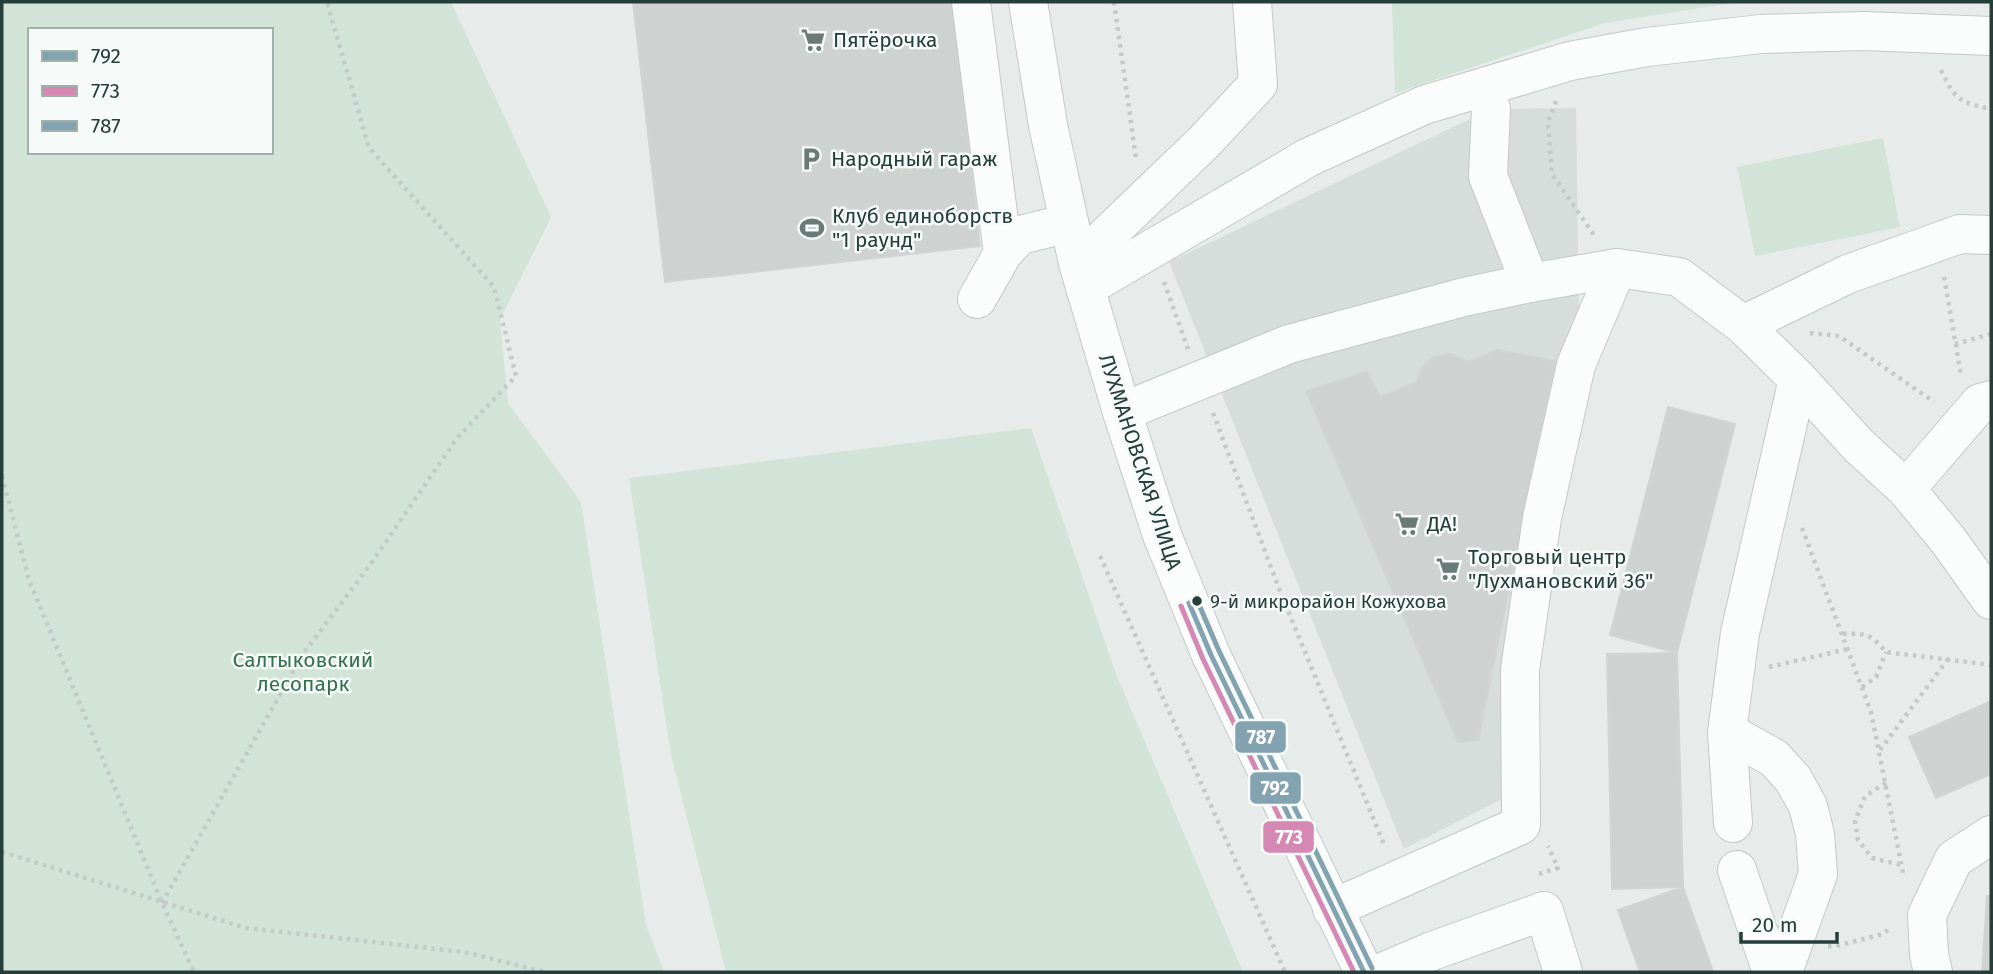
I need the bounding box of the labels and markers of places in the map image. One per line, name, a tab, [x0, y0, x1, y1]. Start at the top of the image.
supermarket icon: Пятёрочка	[799, 26, 827, 54]
place label: Пятёрочка	[833, 27, 937, 53]
parking icon: Народный гараж	[797, 145, 825, 173]
place label: Народный гараж	[831, 146, 997, 172]
place label: Клуб единоборств "1 раунд"	[832, 203, 1013, 253]
sports icon: Клуб единоборств "1 раунд"	[798, 214, 826, 242]
supermarket icon: ДА!	[1393, 510, 1421, 538]
place label: ДА!	[1426, 511, 1457, 537]
place label: Торговый центр "Лухмановский 36"	[1468, 544, 1653, 594]
supermarket icon: Торговый центр "Лухмановский 36"	[1434, 555, 1462, 583]
place label: 9-й микрорайон Кожухова	[1210, 590, 1447, 613]
marker: 9-й микрорайон Кожухова	[1190, 594, 1204, 608]

